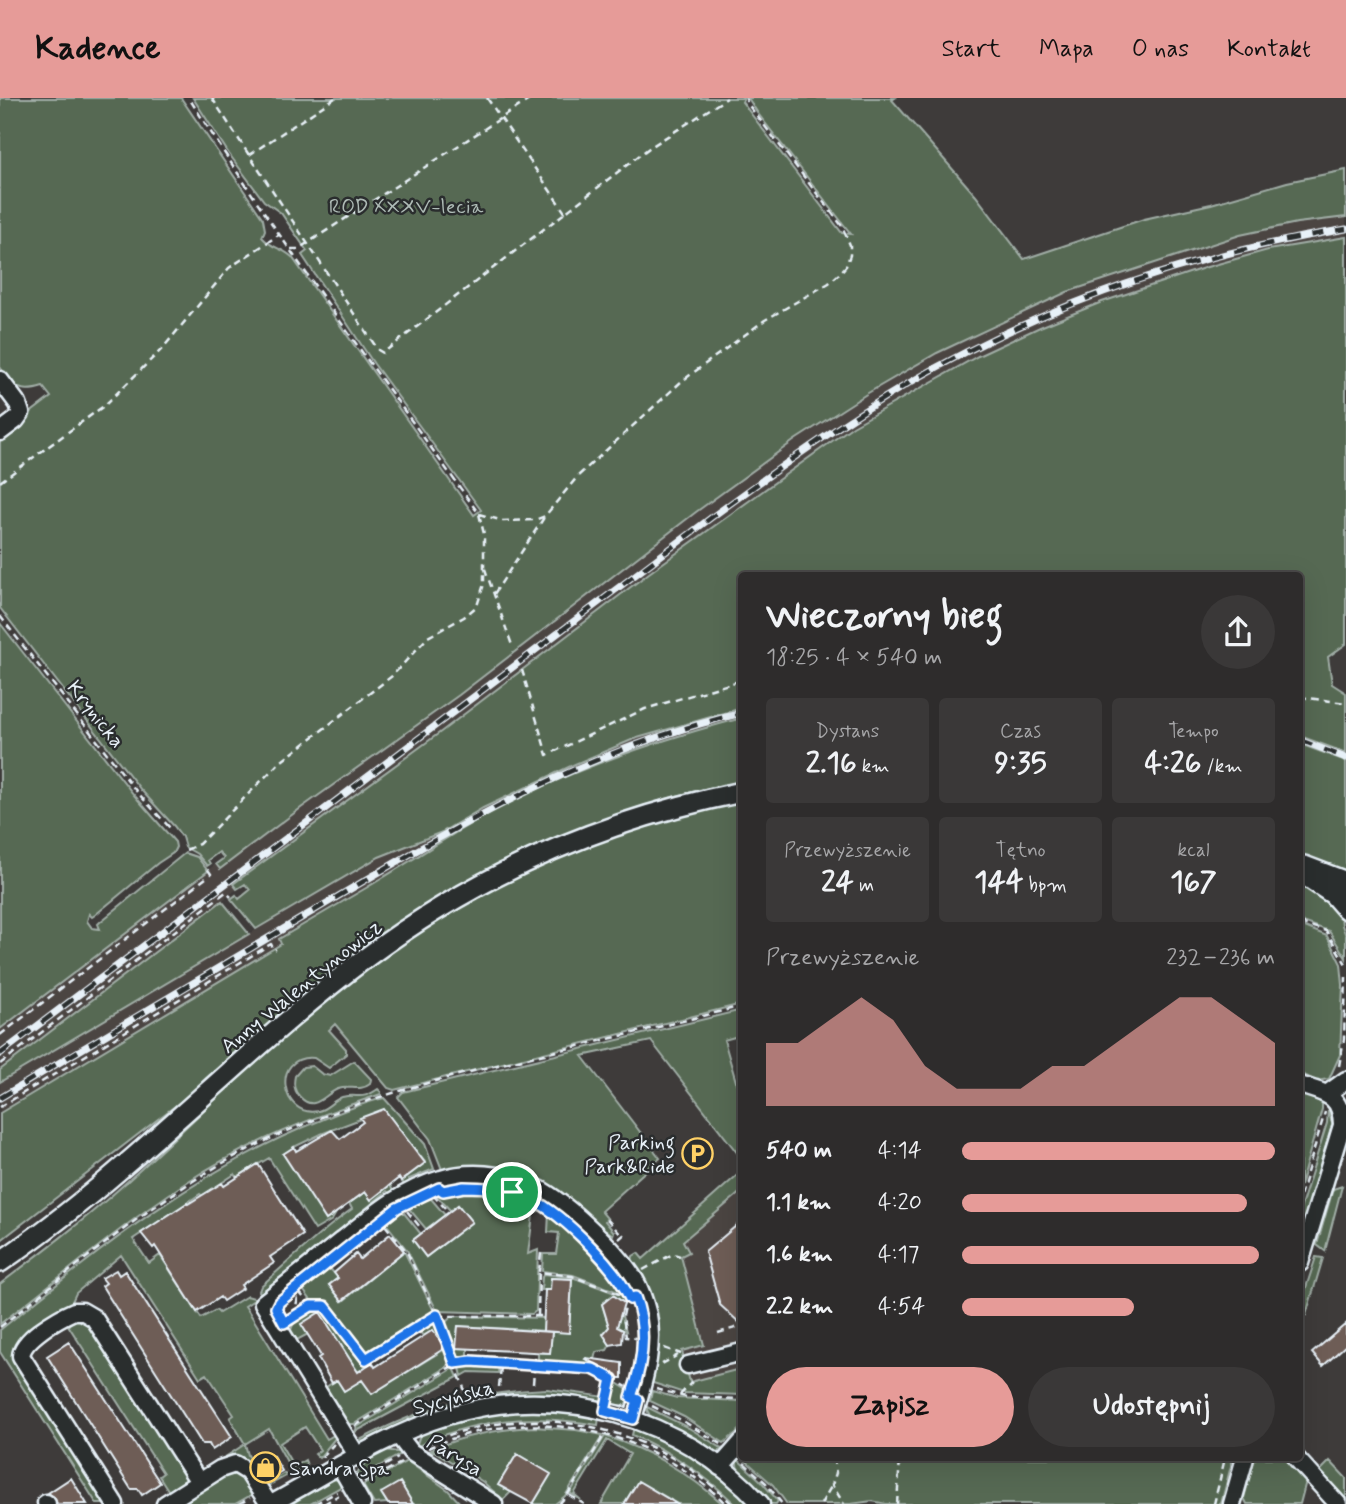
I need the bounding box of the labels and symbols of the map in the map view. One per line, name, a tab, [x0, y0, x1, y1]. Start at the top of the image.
park label: ROD XXXV-lecia	[329, 193, 484, 221]
street label: Krynicka	[60, 675, 131, 754]
street label: Anny Walentynowicz	[215, 913, 388, 1060]
place label: Parking Park&Ride	[584, 1129, 675, 1181]
parking icon: Parking Park&Ride	[681, 1137, 715, 1171]
pin	[482, 1162, 542, 1222]
street label: Sycyńska	[410, 1374, 497, 1422]
street label: Parysa	[421, 1428, 488, 1484]
shop icon: Sandra Spa	[249, 1451, 283, 1485]
place label: Sandra Spa	[289, 1455, 390, 1483]

